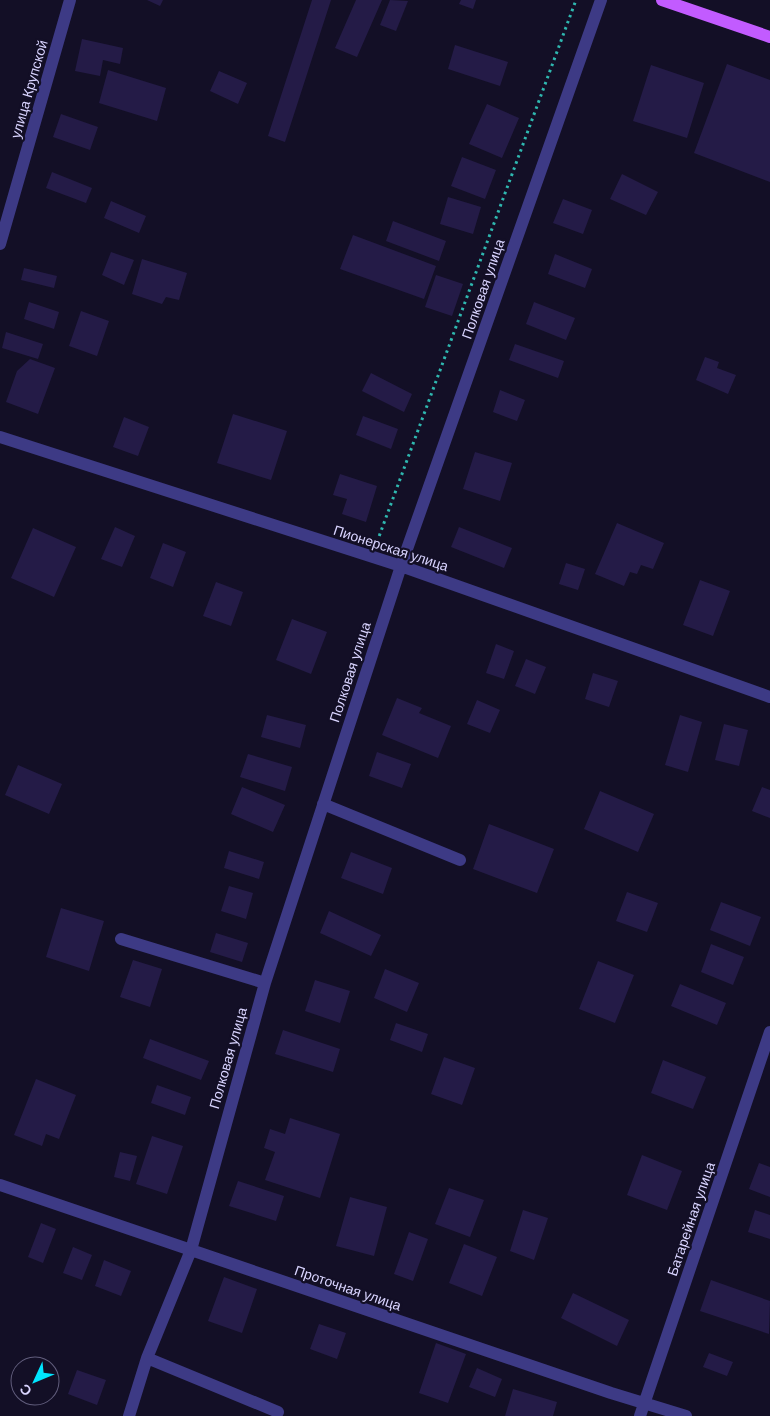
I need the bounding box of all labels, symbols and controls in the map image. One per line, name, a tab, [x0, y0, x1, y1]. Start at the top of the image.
street label: улица Крупской	[6, 38, 52, 140]
street label: Полковая улица	[457, 236, 509, 341]
street label: Пионерская улица	[331, 521, 451, 575]
street label: Полковая улица	[325, 619, 375, 725]
street label: Полковая улица	[205, 1005, 251, 1111]
street label: Батарейная улица	[663, 1159, 719, 1278]
street label: Проточная улица	[292, 1261, 404, 1315]
north arrow	[10, 1356, 60, 1406]
text: С	[16, 1380, 36, 1400]

